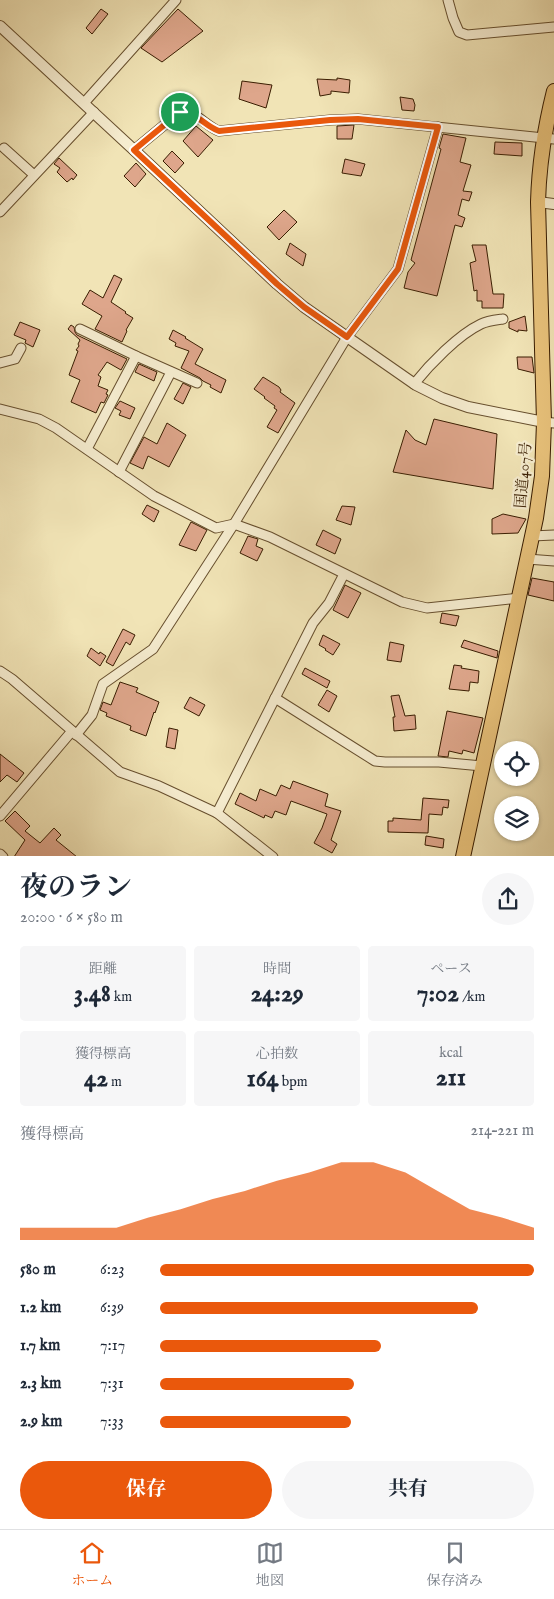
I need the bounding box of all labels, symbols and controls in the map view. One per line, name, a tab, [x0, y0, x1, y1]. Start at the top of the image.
pin	[159, 91, 201, 133]
icon: arrive	[166, 98, 194, 126]
street label: 国道407号	[511, 441, 536, 509]
map controls	[494, 741, 539, 841]
button: locate	[494, 741, 539, 786]
button: layers	[494, 796, 539, 841]
text: 夜のラン	[20, 871, 132, 906]
button: share	[482, 873, 534, 925]
text: 20:00 · 6 × 580 m	[20, 908, 123, 928]
text: 距離	[89, 960, 117, 978]
text: 時間	[263, 960, 291, 978]
text: ペース	[430, 960, 472, 978]
text: 3.48	[74, 978, 111, 1010]
text: 24:29	[250, 978, 304, 1010]
text: 7:02	[417, 978, 459, 1010]
text: km	[111, 988, 132, 1006]
text: /km	[459, 988, 485, 1006]
text: kcal	[439, 1044, 463, 1062]
text: 獲得標高	[75, 1045, 131, 1063]
text: 心拍数	[256, 1045, 298, 1063]
text: 211	[436, 1062, 466, 1094]
text: 42	[84, 1063, 108, 1095]
text: 164	[246, 1063, 279, 1095]
text: m	[108, 1073, 122, 1091]
text: bpm	[279, 1073, 308, 1091]
text: 214–221 m	[471, 1121, 534, 1141]
text: 獲得標高	[20, 1125, 84, 1145]
text: 580 m	[20, 1260, 56, 1280]
text: 6:23	[100, 1260, 124, 1280]
text: 1.2 km	[20, 1298, 61, 1318]
text: 6:39	[100, 1298, 124, 1318]
text: 1.7 km	[20, 1336, 60, 1356]
text: 7:17	[100, 1336, 125, 1356]
text: 2.3 km	[20, 1374, 61, 1394]
text: 7:31	[100, 1374, 124, 1394]
text: 2.9 km	[20, 1412, 62, 1432]
text: 7:33	[100, 1412, 124, 1432]
button: 保存	[20, 1461, 272, 1519]
button: 共有	[282, 1461, 534, 1519]
tab: ホーム	[71, 1539, 113, 1590]
tab: 地図	[256, 1539, 284, 1590]
tab: 保存済み	[427, 1539, 483, 1590]

